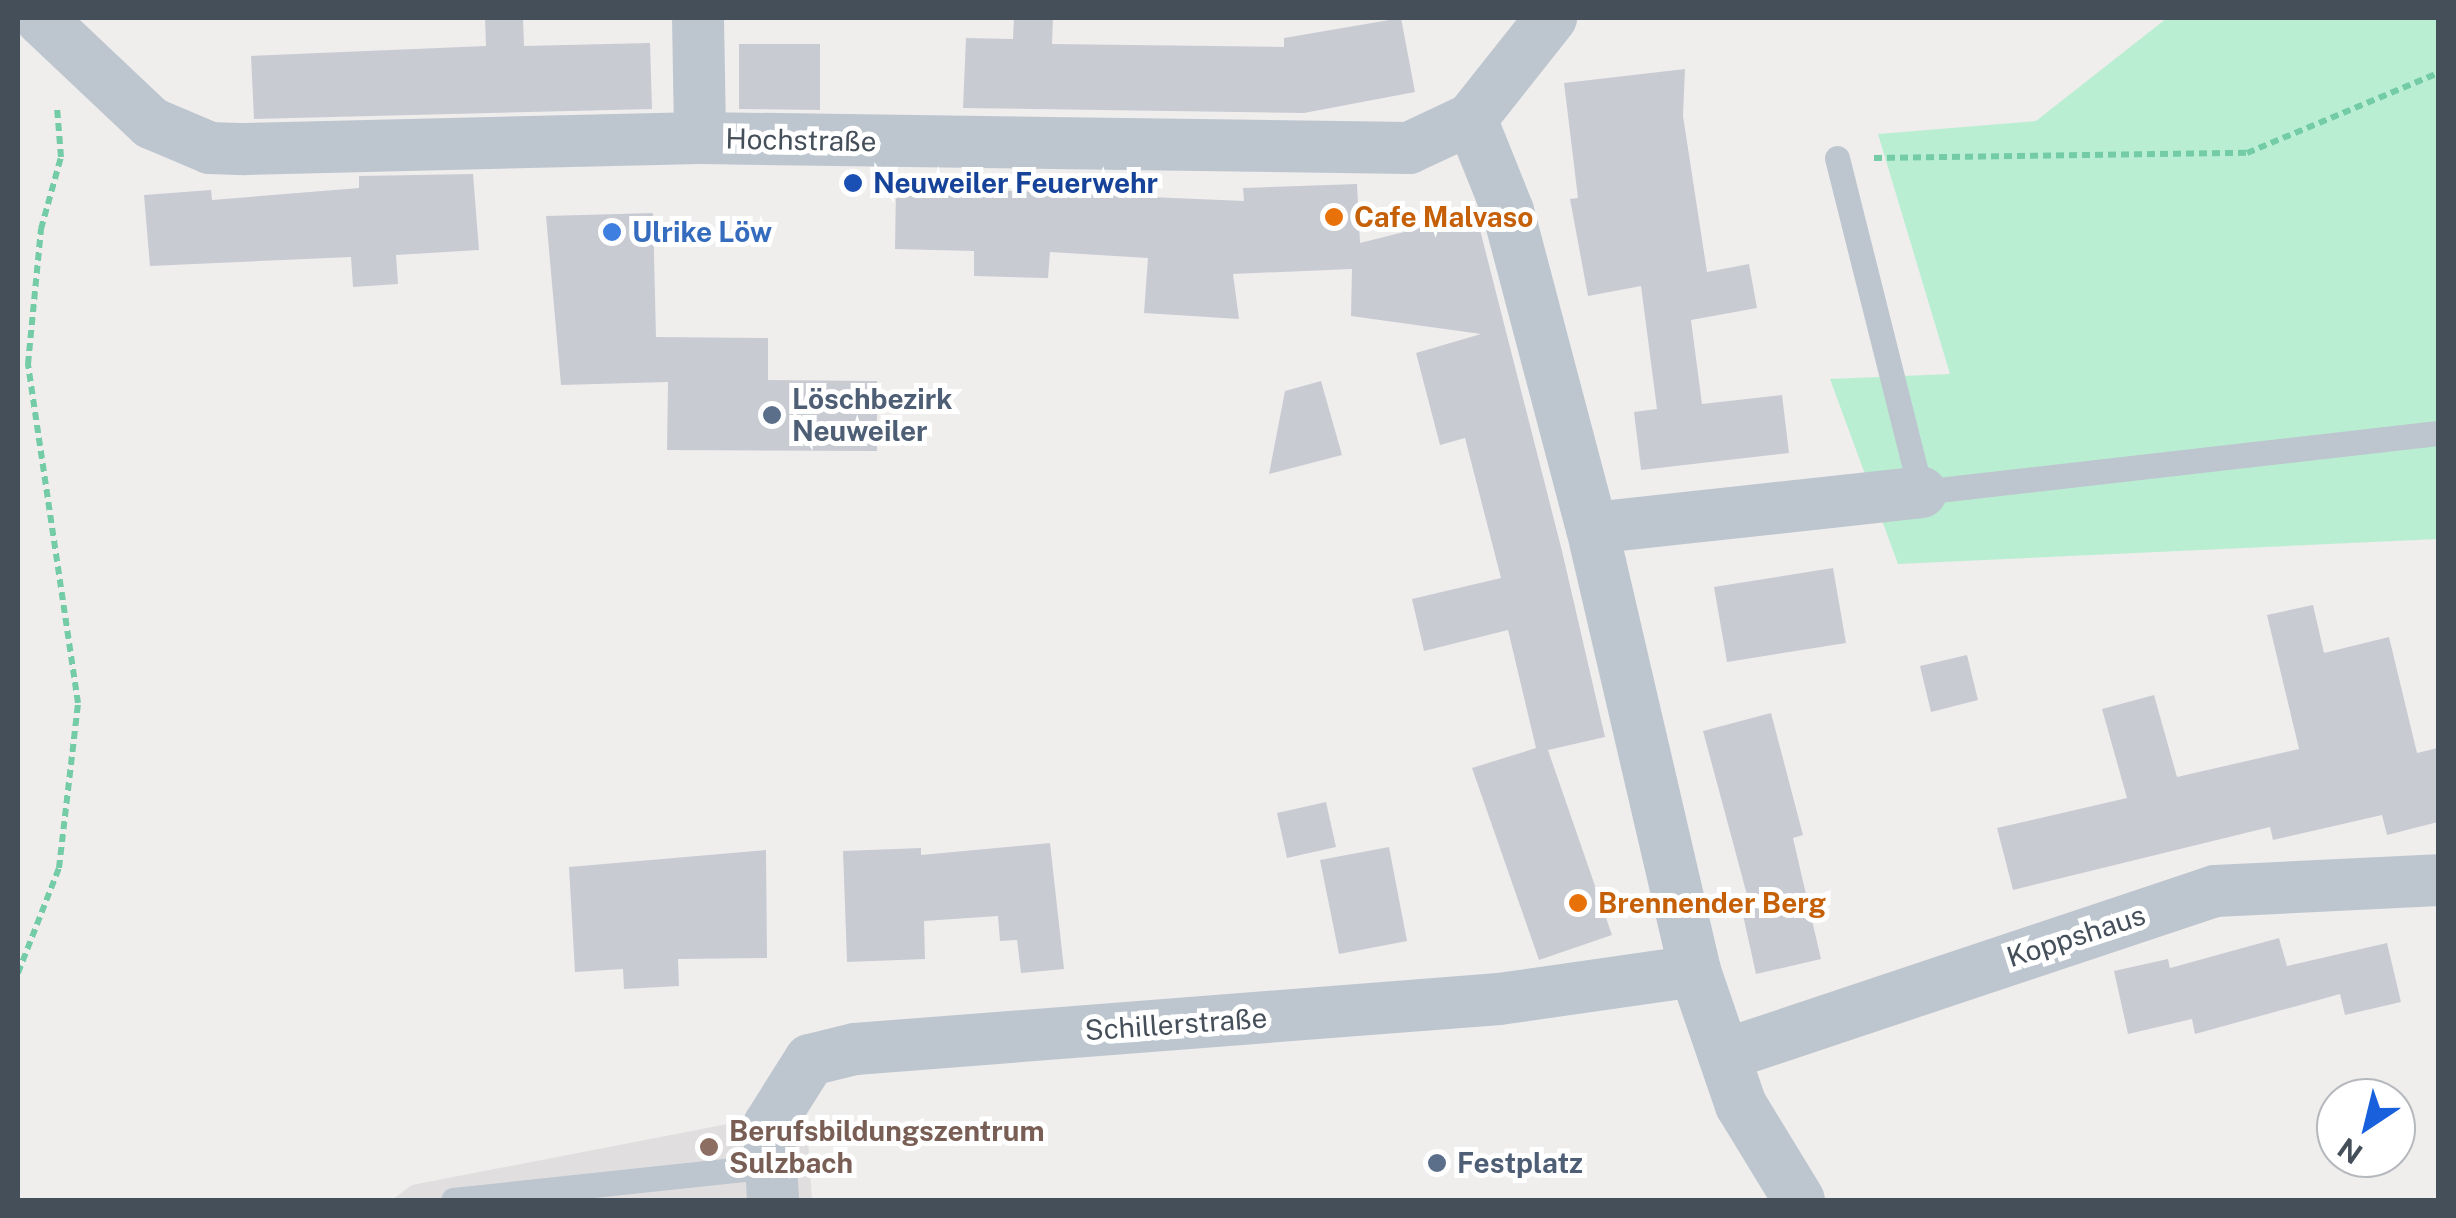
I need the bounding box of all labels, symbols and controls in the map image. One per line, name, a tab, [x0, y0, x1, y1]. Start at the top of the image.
street label: Hochstraße	[725, 122, 877, 158]
place label: Neuweiler Feuerwehr	[873, 166, 1158, 200]
marker: Neuweiler Feuerwehr	[842, 172, 864, 194]
place label: Cafe Malvaso	[1354, 200, 1533, 234]
marker: Cafe Malvaso	[1323, 206, 1345, 228]
place label: Ulrike Löw	[632, 215, 772, 249]
marker: Ulrike Löw	[601, 221, 623, 243]
place label: Löschbezirk Neuweiler	[792, 382, 953, 448]
marker: Löschbezirk Neuweiler	[761, 404, 783, 426]
place label: Brennender Berg	[1598, 886, 1826, 920]
marker: Brennender Berg	[1567, 892, 1589, 914]
street label: Koppshaus	[2003, 898, 2149, 974]
street label: Schillerstraße	[1084, 1001, 1268, 1047]
north arrow	[2316, 1078, 2416, 1178]
place label: Berufsbildungszentrum Sulzbach	[729, 1114, 1045, 1180]
text: N	[2331, 1132, 2368, 1171]
marker: Berufsbildungszentrum Sulzbach	[698, 1136, 720, 1158]
place label: Festplatz	[1457, 1146, 1583, 1180]
marker: Festplatz	[1426, 1152, 1448, 1174]

